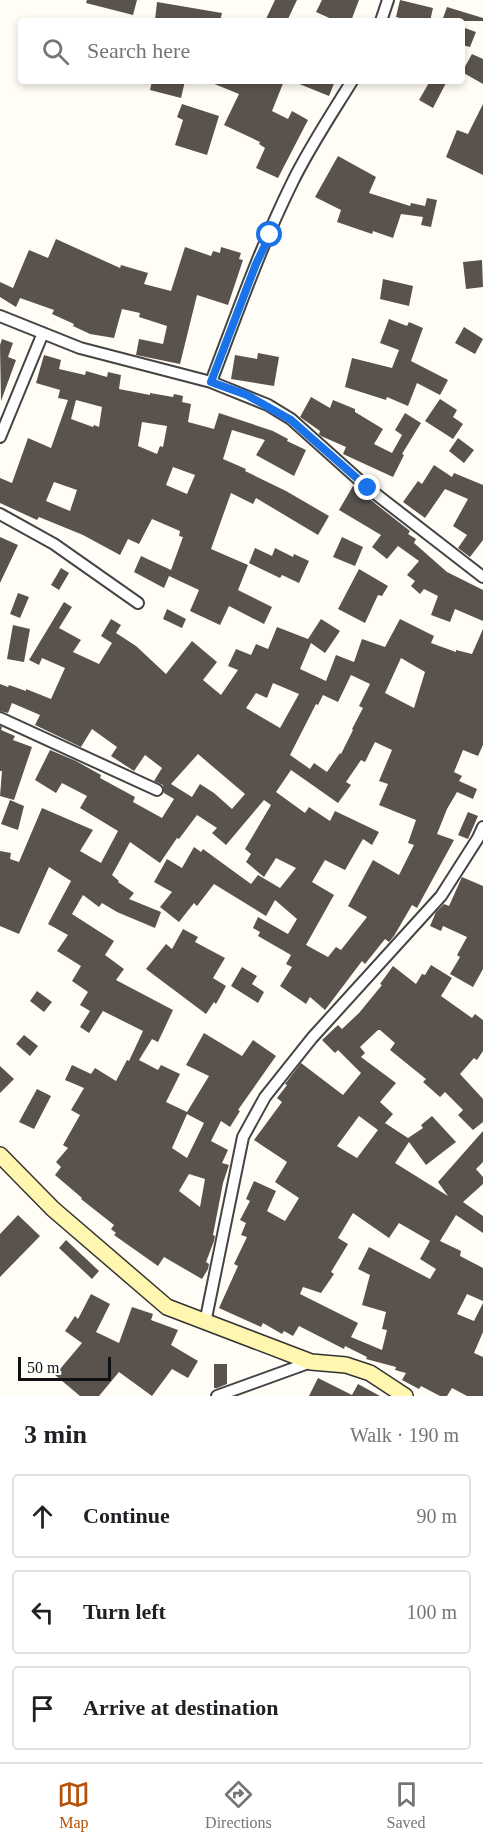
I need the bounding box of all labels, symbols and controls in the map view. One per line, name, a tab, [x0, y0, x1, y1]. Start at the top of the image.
search box	[18, 18, 465, 84]
icon: search	[39, 35, 72, 68]
text: Search here	[87, 38, 190, 63]
route start	[256, 221, 282, 247]
route end	[354, 474, 380, 500]
scale bar	[18, 1354, 111, 1382]
text: 50 m	[27, 1359, 59, 1376]
text: 3 min	[24, 1420, 87, 1449]
text: Walk · 190 m	[350, 1424, 459, 1446]
icon: ahead	[26, 1500, 59, 1533]
text: Continue	[83, 1503, 170, 1528]
text: 90 m	[416, 1505, 457, 1527]
icon: left	[26, 1596, 59, 1629]
text: Turn left	[83, 1599, 166, 1624]
text: 100 m	[406, 1601, 457, 1623]
icon: arrive	[26, 1692, 59, 1725]
text: Arrive at destination	[83, 1695, 279, 1720]
tab: Map	[57, 1778, 90, 1832]
tab: Directions	[205, 1778, 272, 1832]
tab: Saved	[386, 1778, 426, 1832]

